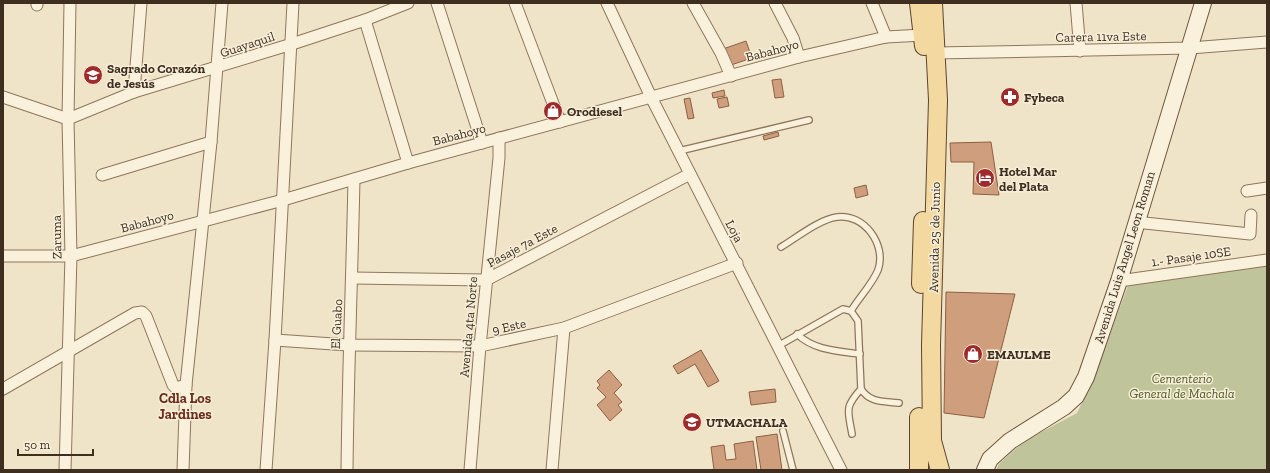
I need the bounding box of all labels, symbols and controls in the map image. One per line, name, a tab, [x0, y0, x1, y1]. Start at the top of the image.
street label: Guayaquil	[218, 28, 277, 60]
street label: Carera 11va Este	[1055, 28, 1147, 45]
street label: Babahoyo	[744, 36, 801, 65]
place label: Sagrado Corazón de Jesús	[107, 61, 206, 91]
school or university icon: Sagrado Corazón de Jesús	[82, 64, 104, 86]
pharmacy icon: Fybeca	[999, 86, 1021, 108]
place label: Fybeca	[1024, 90, 1065, 105]
shop icon: Orodiesel	[542, 100, 564, 122]
place label: Orodiesel	[567, 104, 623, 119]
street label: Babahoyo	[431, 120, 488, 149]
place label: Hotel Mar del Plata	[999, 164, 1057, 194]
hotel icon: Hotel Mar del Plata	[974, 167, 996, 189]
street label: Avenida Luis Angel Leon Roman	[1091, 169, 1158, 345]
street label: Avenida 25 de Junio	[926, 181, 943, 293]
street label: Babahoyo	[119, 207, 176, 236]
street label: Zaruma	[49, 214, 64, 259]
street label: Loja	[722, 217, 747, 246]
street label: Pasaje 7a Este	[484, 221, 560, 271]
street label: 1.- Pasaje 10SE	[1150, 243, 1232, 270]
street label: Avenida 4ta Norte	[457, 276, 480, 378]
street label: El Guabo	[328, 298, 345, 350]
street label: 9 Este	[491, 316, 527, 337]
shop icon: EMAULME	[962, 343, 984, 365]
place label: EMAULME	[987, 347, 1051, 362]
park label: Cementerio General de Machala	[1130, 371, 1234, 401]
district label: Cdla Los Jardines	[158, 390, 212, 423]
school or university icon: UTMACHALA	[681, 411, 703, 433]
place label: UTMACHALA	[706, 415, 788, 430]
scale bar	[18, 431, 93, 457]
text: 50 m	[24, 438, 51, 452]

